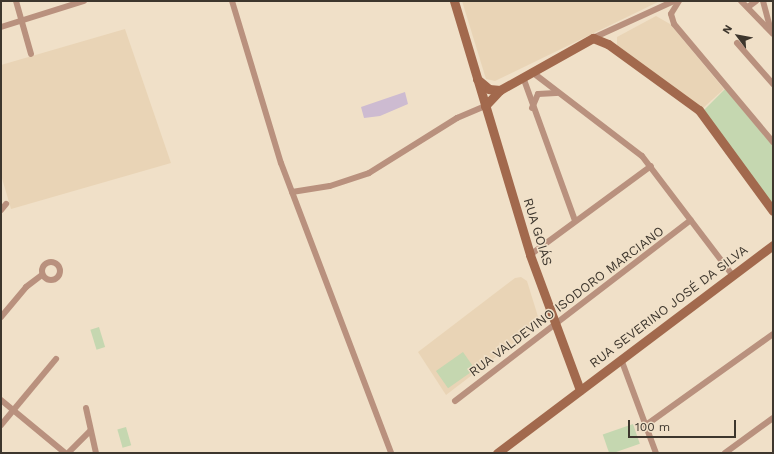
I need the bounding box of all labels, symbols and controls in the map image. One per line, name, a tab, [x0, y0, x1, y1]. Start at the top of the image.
north arrow	[718, 16, 758, 56]
text: N	[720, 22, 735, 36]
street label: RUA GOIÁS	[519, 196, 555, 268]
street label: RUA VALDEVINO ISODORO MARCIANO	[466, 223, 668, 381]
street label: RUA SEVERINO JOSÉ DA SILVA	[586, 242, 752, 372]
scale bar	[630, 412, 738, 438]
text: 100 m	[635, 420, 670, 434]

